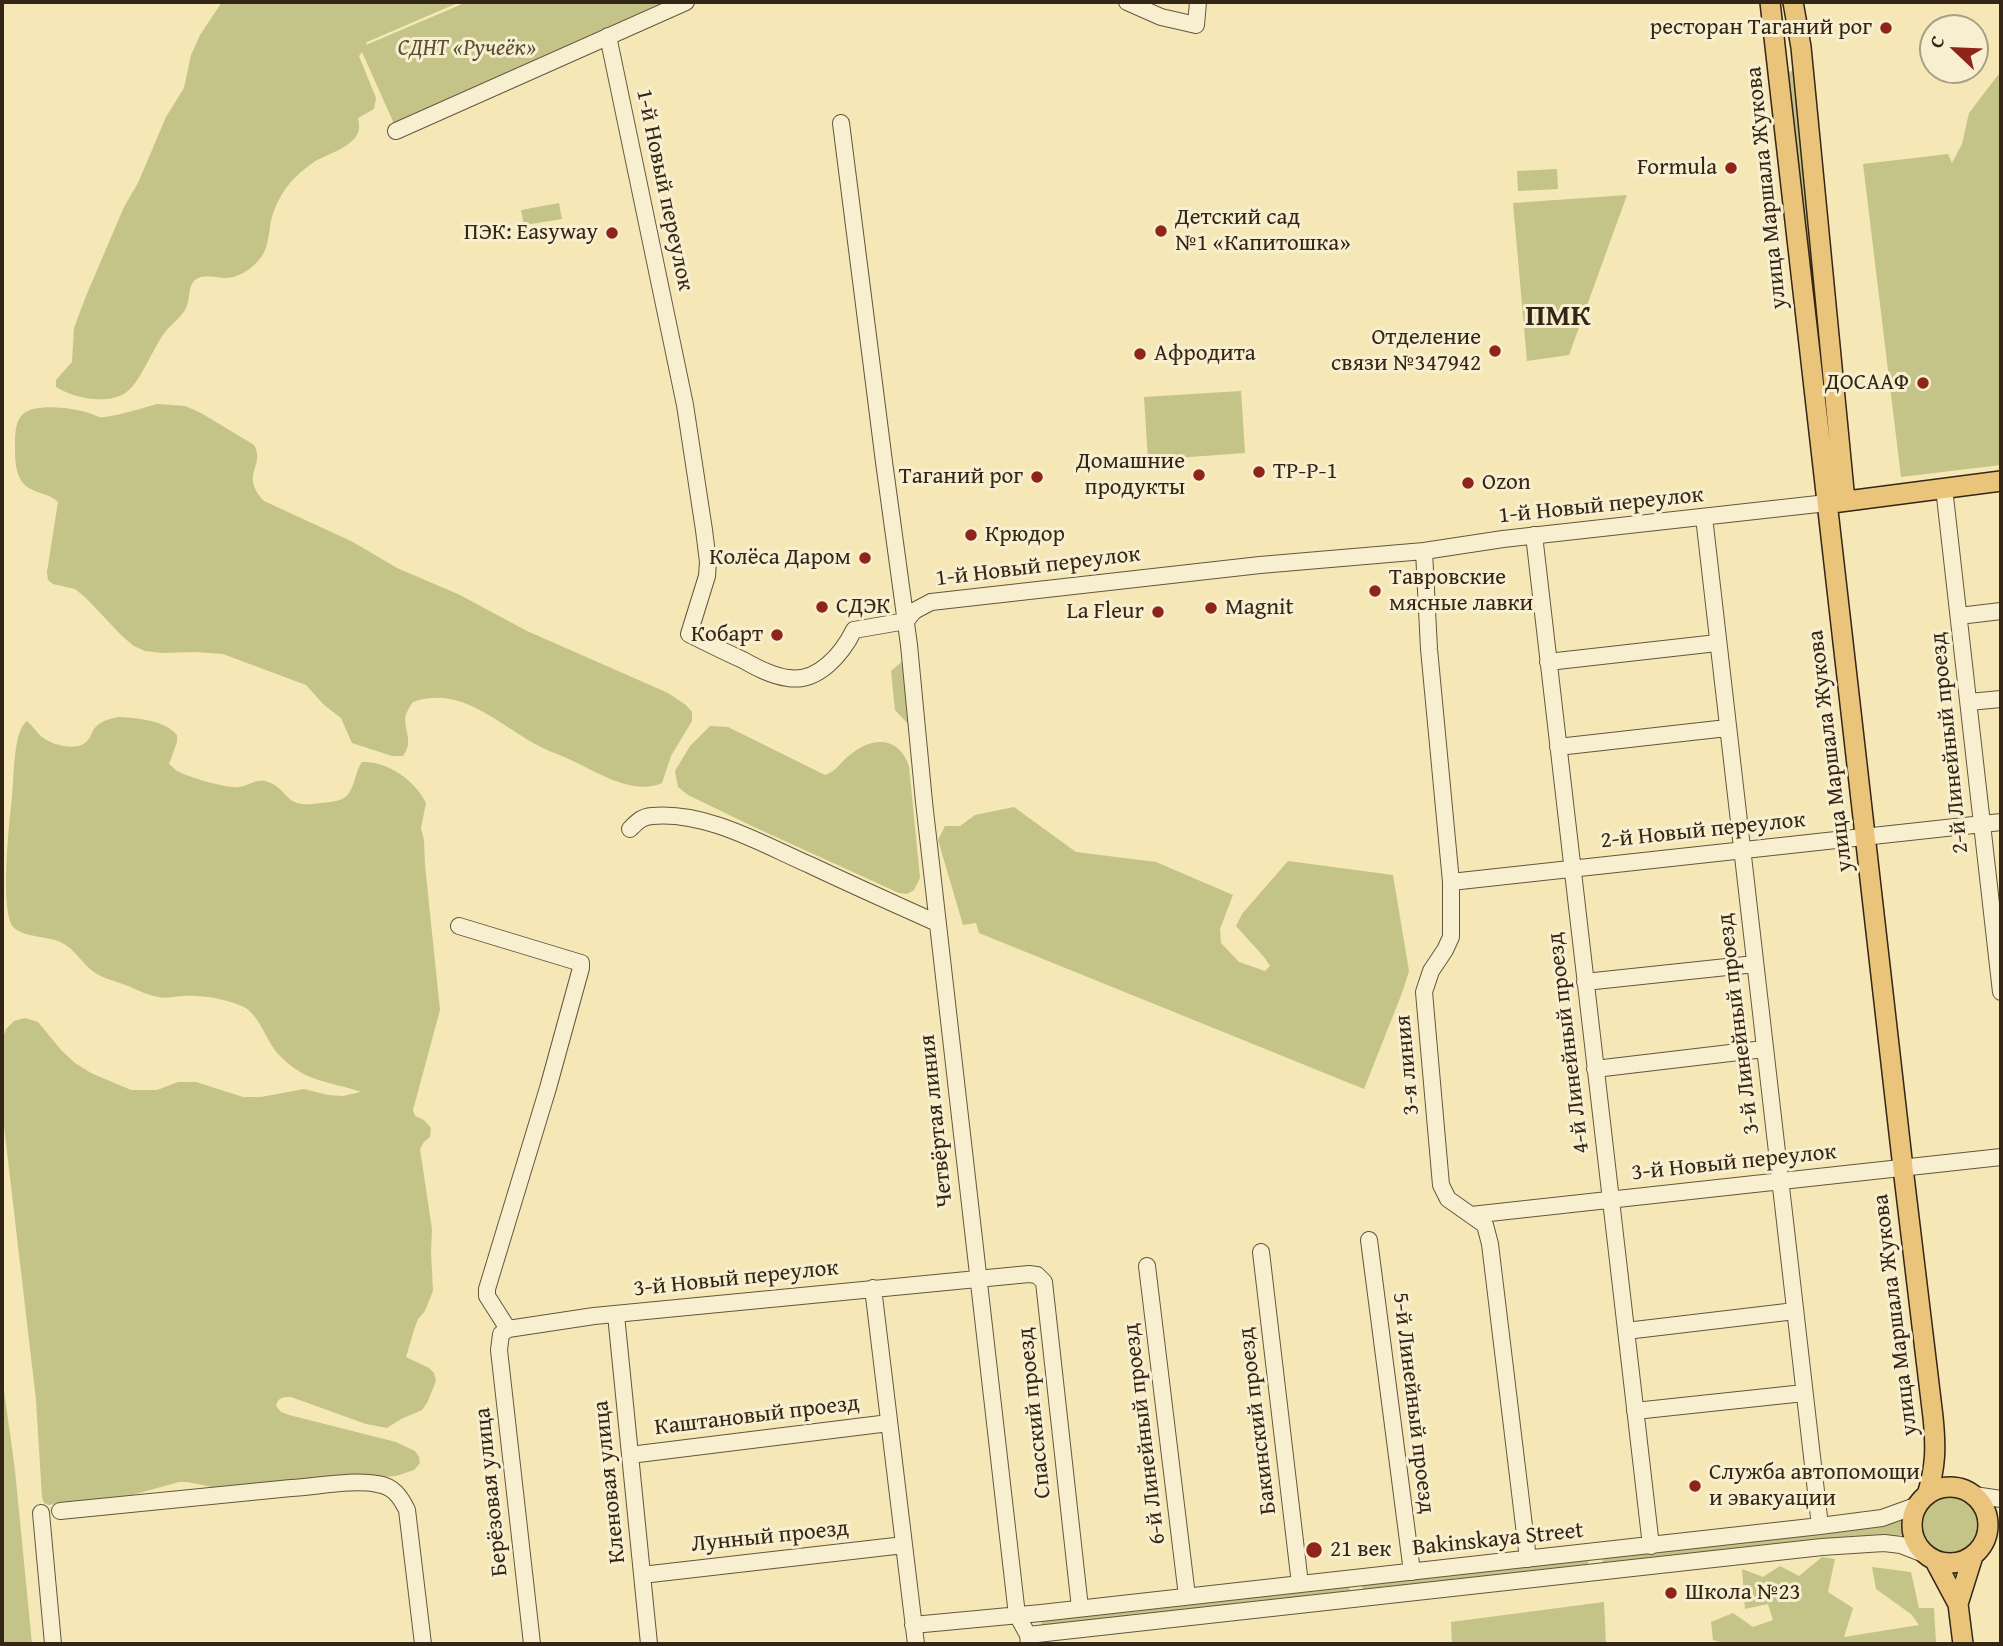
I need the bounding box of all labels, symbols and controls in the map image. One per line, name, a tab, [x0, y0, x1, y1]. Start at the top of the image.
place label: ресторан Таганий рог	[1650, 14, 1872, 42]
north arrow	[1919, 14, 1989, 84]
marker: ресторан Таганий рог	[1878, 20, 1894, 36]
text: С	[1922, 31, 1951, 52]
park label: СДНТ «Ручеёк»	[398, 35, 536, 63]
street label: улица Маршала Жукова	[1741, 65, 1793, 311]
street label: 1-й Новый переулок	[629, 86, 699, 294]
place label: Formula	[1637, 154, 1717, 182]
marker: Formula	[1723, 160, 1739, 176]
place label: Детский сад №1 «Капитошка»	[1175, 204, 1351, 258]
place label: ПЭК: Easyway	[464, 219, 598, 247]
marker: Детский сад №1 «Капитошка»	[1153, 223, 1169, 239]
marker: ПЭК: Easyway	[604, 225, 620, 241]
district label: ПМК	[1525, 299, 1591, 335]
place label: Отделение связи №347942	[1331, 324, 1481, 378]
place label: Афродита	[1154, 340, 1256, 368]
marker: Отделение связи №347942	[1487, 343, 1503, 359]
marker: Афродита	[1132, 346, 1148, 362]
place label: ДОСААФ	[1825, 369, 1909, 397]
marker: ДОСААФ	[1915, 375, 1931, 391]
place label: Домашние продукты	[1076, 448, 1185, 502]
place label: ТР-Р-1	[1273, 458, 1337, 486]
place label: Таганий рог	[899, 463, 1023, 491]
marker: ТР-Р-1	[1251, 464, 1267, 480]
marker: Домашние продукты	[1191, 467, 1207, 483]
marker: Таганий рог	[1029, 469, 1045, 485]
place label: Ozon	[1482, 469, 1531, 497]
marker: Ozon	[1460, 475, 1476, 491]
street label: 1-й Новый переулок	[1497, 482, 1705, 530]
place label: Крюдор	[985, 521, 1065, 549]
marker: Крюдор	[963, 527, 979, 543]
street label: 1-й Новый переулок	[934, 541, 1142, 593]
place label: Колёса Даром	[709, 544, 851, 572]
marker: Колёса Даром	[857, 550, 873, 566]
place label: Тавровские мясные лавки	[1389, 564, 1533, 618]
marker: Тавровские мясные лавки	[1367, 583, 1383, 599]
place label: СДЭК	[836, 593, 890, 621]
place label: Magnit	[1225, 594, 1294, 622]
place label: La Fleur	[1066, 598, 1144, 626]
marker: СДЭК	[814, 599, 830, 615]
marker: Magnit	[1203, 600, 1219, 616]
marker: La Fleur	[1150, 604, 1166, 620]
place label: Кобарт	[691, 621, 763, 649]
marker: Кобарт	[769, 627, 785, 643]
street label: улица Маршала Жукова	[1802, 628, 1860, 874]
street label: 2-й Линейный проезд	[1925, 631, 1975, 855]
street label: 2-й Новый переулок	[1599, 807, 1807, 855]
street label: 3-й Линейный проезд	[1712, 912, 1766, 1136]
street label: 4-й Линейный проезд	[1542, 931, 1596, 1155]
street label: 3-я линия	[1390, 1014, 1426, 1116]
street label: Четвёртая линия	[914, 1033, 960, 1209]
street label: 3-й Новый переулок	[1630, 1139, 1838, 1187]
street label: улица Маршала Жукова	[1867, 1192, 1925, 1438]
street label: 3-й Новый переулок	[632, 1255, 840, 1303]
street label: 5-й Линейный проезд	[1386, 1291, 1440, 1515]
street label: 6-й Линейный проезд	[1118, 1322, 1172, 1546]
street label: Спасский проезд	[1012, 1326, 1058, 1500]
street label: Бакинский проезд	[1233, 1326, 1283, 1516]
street label: Каштановый проезд	[653, 1390, 861, 1442]
street label: Кленовая улица	[588, 1399, 632, 1565]
street label: Берёзовая улица	[469, 1406, 515, 1578]
place label: Служба автопомощи и эвакуации	[1709, 1459, 1920, 1513]
marker: Служба автопомощи и эвакуации	[1687, 1478, 1703, 1494]
street label: Лунный проезд	[690, 1515, 850, 1559]
street label: Bakinskaya Street	[1411, 1517, 1585, 1563]
place label: 21 век	[1330, 1536, 1391, 1564]
marker: 21 век	[1304, 1540, 1324, 1560]
place label: Школа №23	[1685, 1579, 1801, 1607]
marker: Школа №23	[1663, 1585, 1679, 1601]

